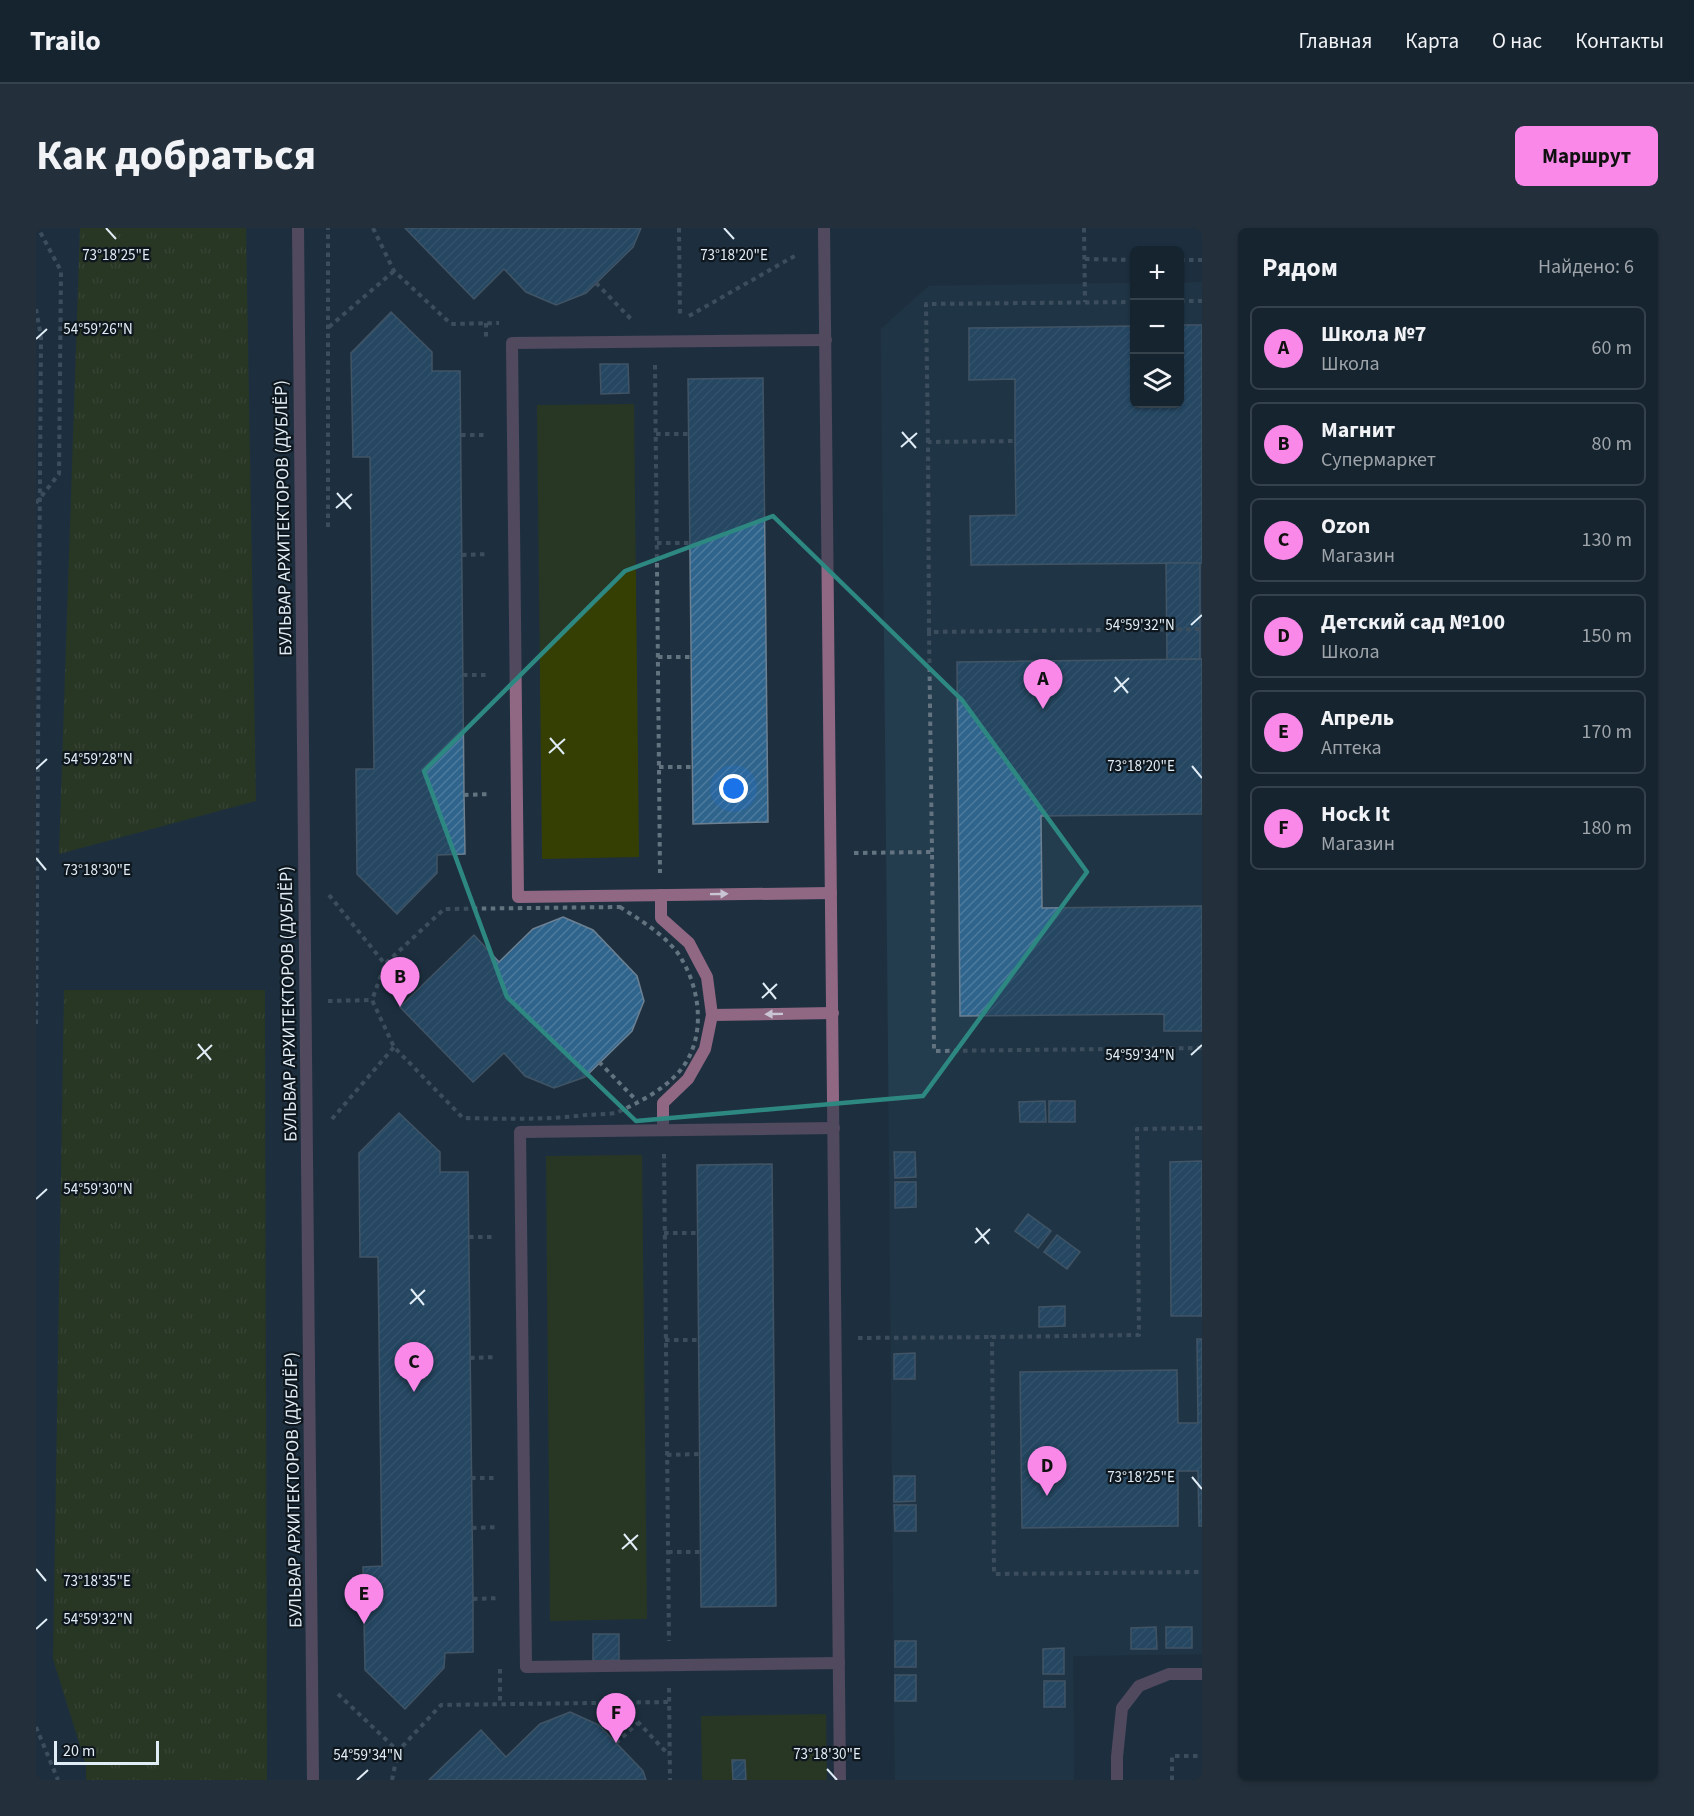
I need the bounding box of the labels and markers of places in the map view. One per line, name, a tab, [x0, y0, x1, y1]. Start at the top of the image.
pin: A	[1024, 660, 1062, 709]
pin: B	[380, 958, 420, 1007]
pin: C	[394, 1342, 434, 1392]
pin: D	[1028, 1446, 1066, 1496]
pin: E	[344, 1574, 384, 1624]
pin: F	[596, 1694, 636, 1743]

